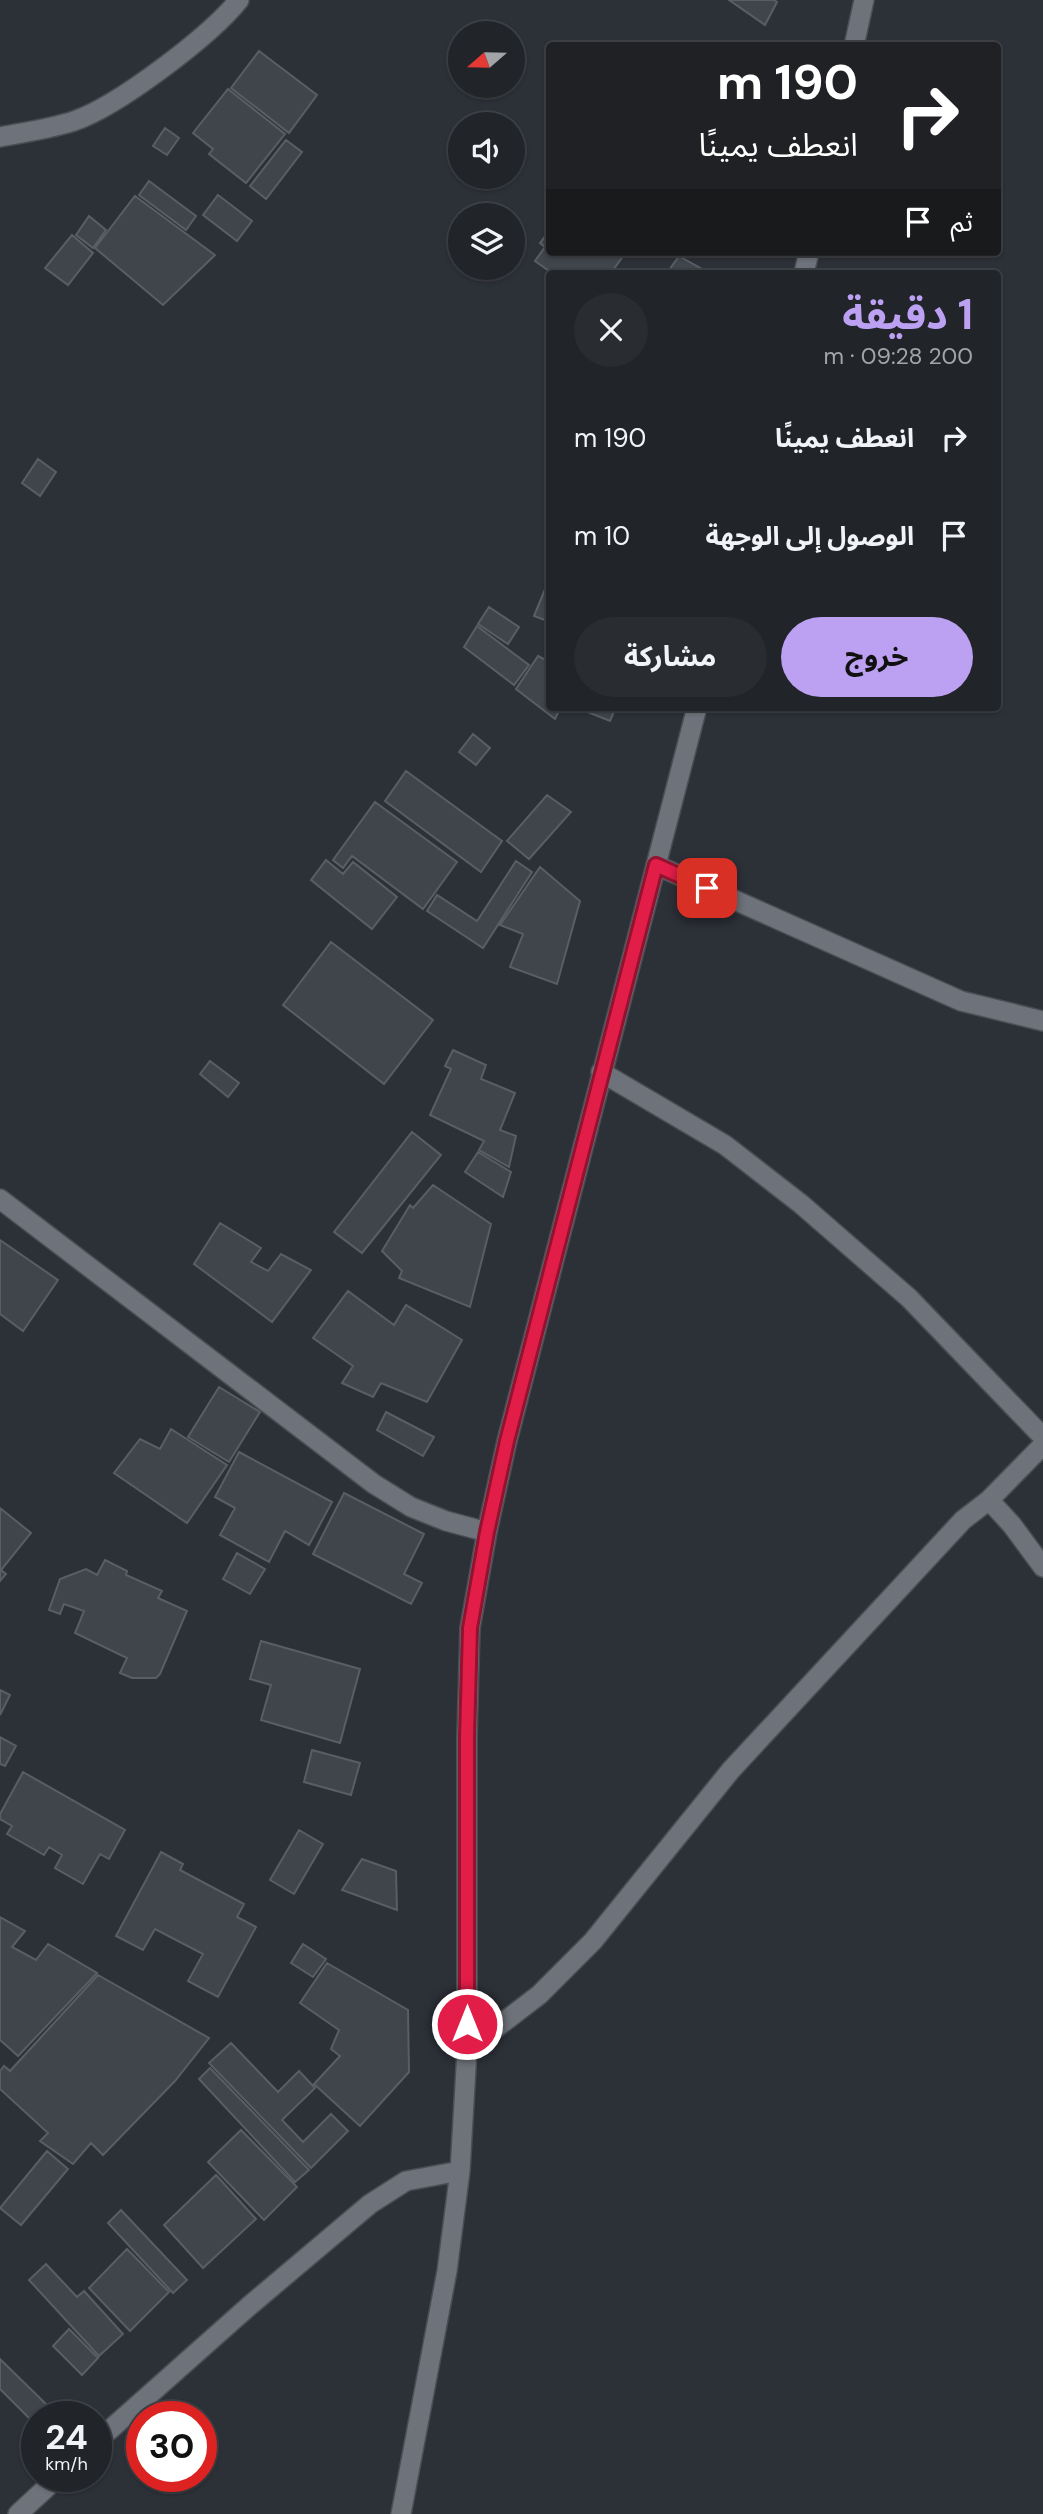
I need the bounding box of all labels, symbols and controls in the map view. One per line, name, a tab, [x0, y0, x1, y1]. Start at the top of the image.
north arrow	[448, 21, 525, 98]
map controls	[448, 21, 525, 280]
text: 190 m	[717, 50, 858, 114]
icon: right	[882, 70, 973, 161]
button: sound	[448, 112, 525, 189]
text: انعطف يمينًا	[698, 124, 858, 166]
button: layers	[448, 203, 525, 280]
icon: arrive	[899, 203, 937, 241]
text: ثم	[951, 205, 973, 239]
text: 1 دقيقة	[842, 287, 973, 342]
button: close	[574, 293, 648, 367]
text: 200 m · 09:28	[823, 341, 973, 371]
icon: right	[935, 419, 973, 457]
text: 190 m	[574, 421, 646, 455]
text: انعطف يمينًا	[775, 421, 914, 455]
icon: arrive	[935, 517, 973, 555]
text: 10 m	[574, 519, 630, 553]
text: الوصول إلى الوجهة	[705, 519, 914, 553]
button: مشاركة	[574, 617, 767, 697]
button: خروج	[781, 617, 973, 697]
pin	[677, 858, 737, 918]
icon: arrive	[688, 869, 726, 907]
position arrow	[430, 1987, 504, 2061]
speed limit sign: 30	[126, 2401, 217, 2492]
text: 24	[45, 2414, 88, 2460]
text: km/h	[45, 2452, 88, 2476]

